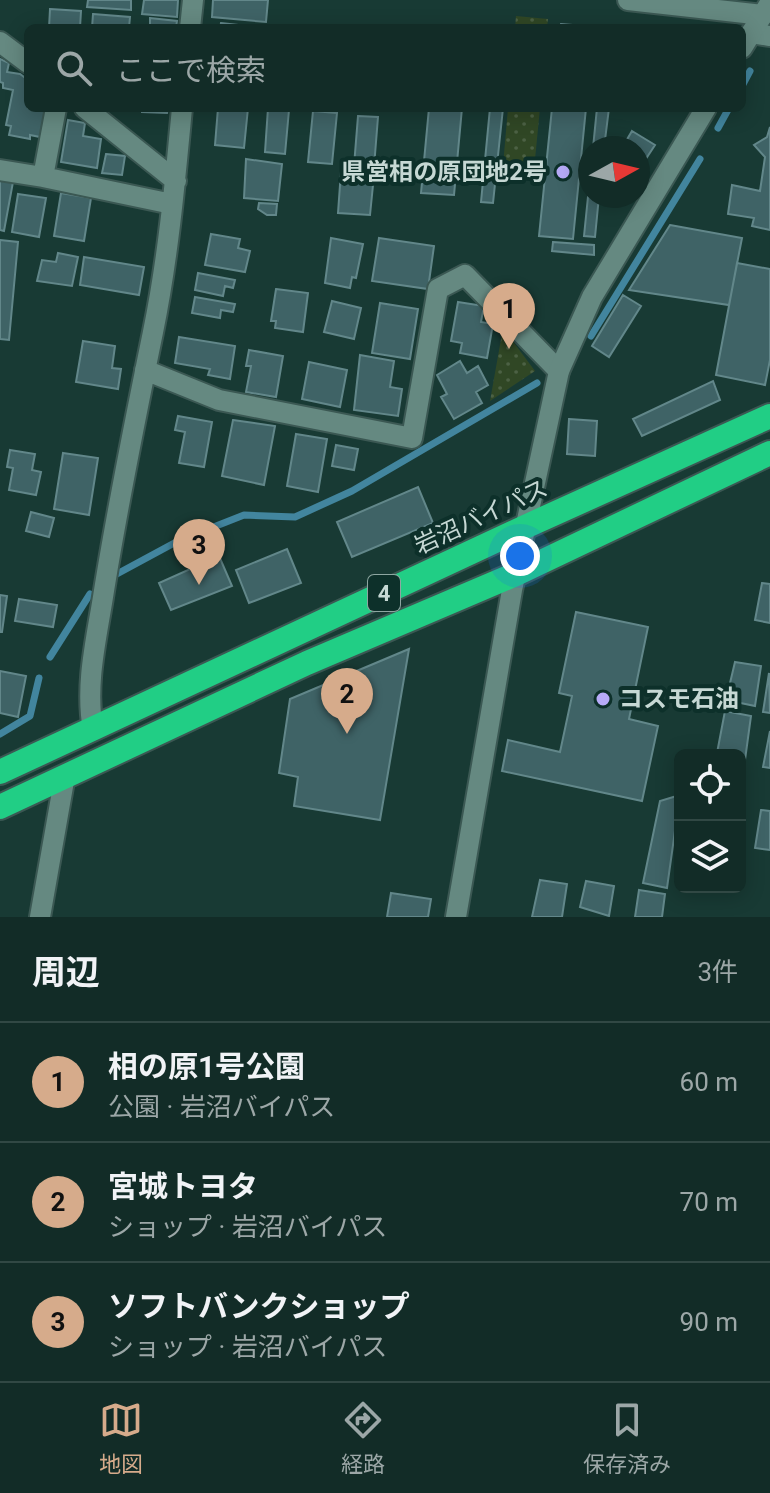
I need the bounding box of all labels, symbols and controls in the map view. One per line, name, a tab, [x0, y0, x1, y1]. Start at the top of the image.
search box	[24, 24, 746, 112]
icon: search	[52, 46, 96, 90]
text: ここで検索	[116, 53, 266, 88]
north arrow	[578, 136, 650, 208]
place label: 県営相の原団地2号	[341, 158, 547, 186]
marker: 県営相の原団地2号	[554, 163, 572, 181]
pin: 1	[483, 283, 535, 349]
street label: 岩沼バイパス	[410, 474, 552, 560]
pin: 3	[173, 519, 225, 585]
your location	[500, 536, 540, 576]
road number: 4	[368, 575, 400, 611]
pin: 2	[321, 668, 373, 734]
place label: コスモ石油	[619, 685, 739, 713]
marker: コスモ石油	[594, 690, 612, 708]
map controls	[674, 749, 746, 893]
button: locate	[674, 749, 746, 821]
button: layers	[674, 821, 746, 893]
text: 周辺	[32, 952, 100, 992]
text: 3件	[697, 957, 738, 987]
text: 相の原1号公園	[108, 1049, 305, 1084]
text: 1	[51, 1067, 65, 1097]
text: 60 m	[680, 1067, 738, 1097]
text: 公園 · 岩沼バイパス	[108, 1092, 335, 1122]
text: 宮城トヨタ	[108, 1169, 258, 1204]
text: 2	[51, 1187, 65, 1217]
text: 70 m	[680, 1187, 738, 1217]
text: ショップ · 岩沼バイパス	[108, 1212, 387, 1242]
text: ソフトバンクショップ	[108, 1289, 410, 1324]
text: 3	[51, 1307, 65, 1337]
text: 90 m	[680, 1307, 738, 1337]
text: ショップ · 岩沼バイパス	[108, 1332, 387, 1362]
tab: 地図	[99, 1398, 143, 1478]
tab: 経路	[341, 1398, 385, 1478]
tab: 保存済み	[583, 1398, 671, 1478]

